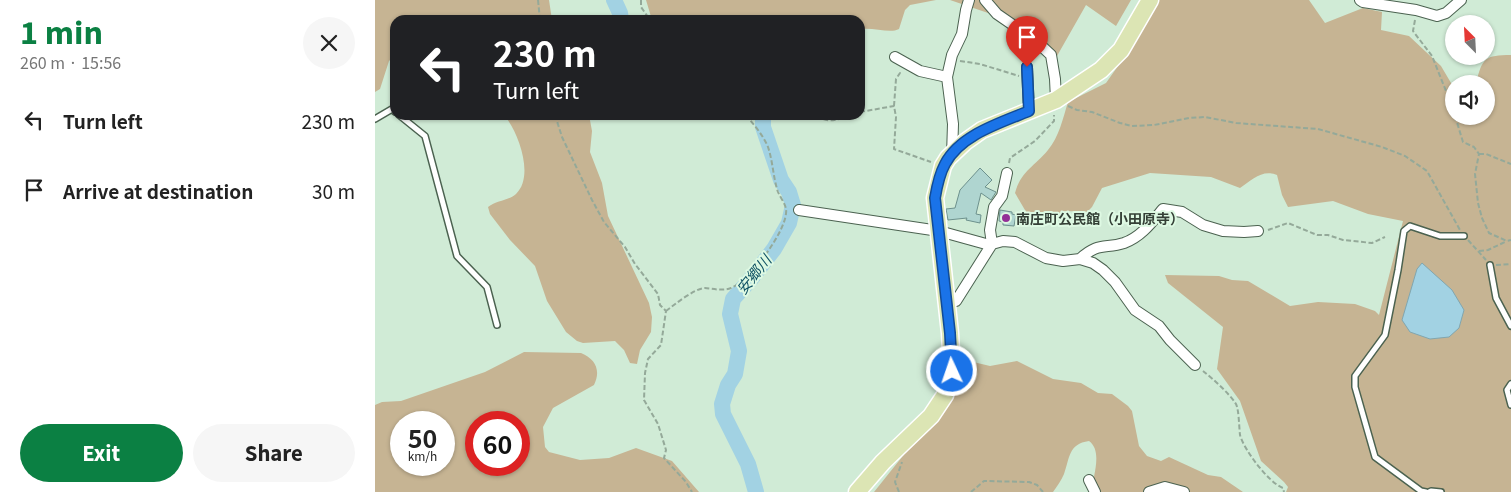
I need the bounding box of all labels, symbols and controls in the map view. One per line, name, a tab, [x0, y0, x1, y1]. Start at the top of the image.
text: 1 min	[20, 9, 103, 53]
north arrow	[1445, 15, 1495, 65]
map controls	[1445, 15, 1495, 125]
pin	[1006, 16, 1048, 67]
button: close	[303, 17, 355, 69]
icon: arrive	[1013, 23, 1041, 51]
text: 230 m	[493, 26, 597, 77]
icon: left	[410, 35, 475, 100]
text: 260 m · 15:56	[20, 50, 121, 74]
text: Turn left	[493, 73, 579, 105]
button: sound	[1445, 75, 1495, 125]
icon: left	[20, 106, 48, 134]
text: Turn left	[63, 107, 143, 134]
text: 230 m	[302, 107, 355, 134]
icon: arrive	[20, 176, 48, 204]
text: Arrive at destination	[63, 177, 253, 204]
text: 30 m	[312, 177, 355, 204]
place label: 南庄町公民館（小田原寺）	[1016, 208, 1184, 228]
marker: 南庄町公民館（小田原寺）	[1000, 212, 1012, 224]
water label: 安郷川	[731, 248, 777, 298]
position arrow	[925, 344, 977, 396]
speed limit sign: 60	[465, 411, 530, 476]
text: 50	[408, 419, 437, 455]
button: Exit	[20, 424, 183, 482]
button: Share	[193, 424, 355, 482]
text: km/h	[408, 447, 437, 464]

